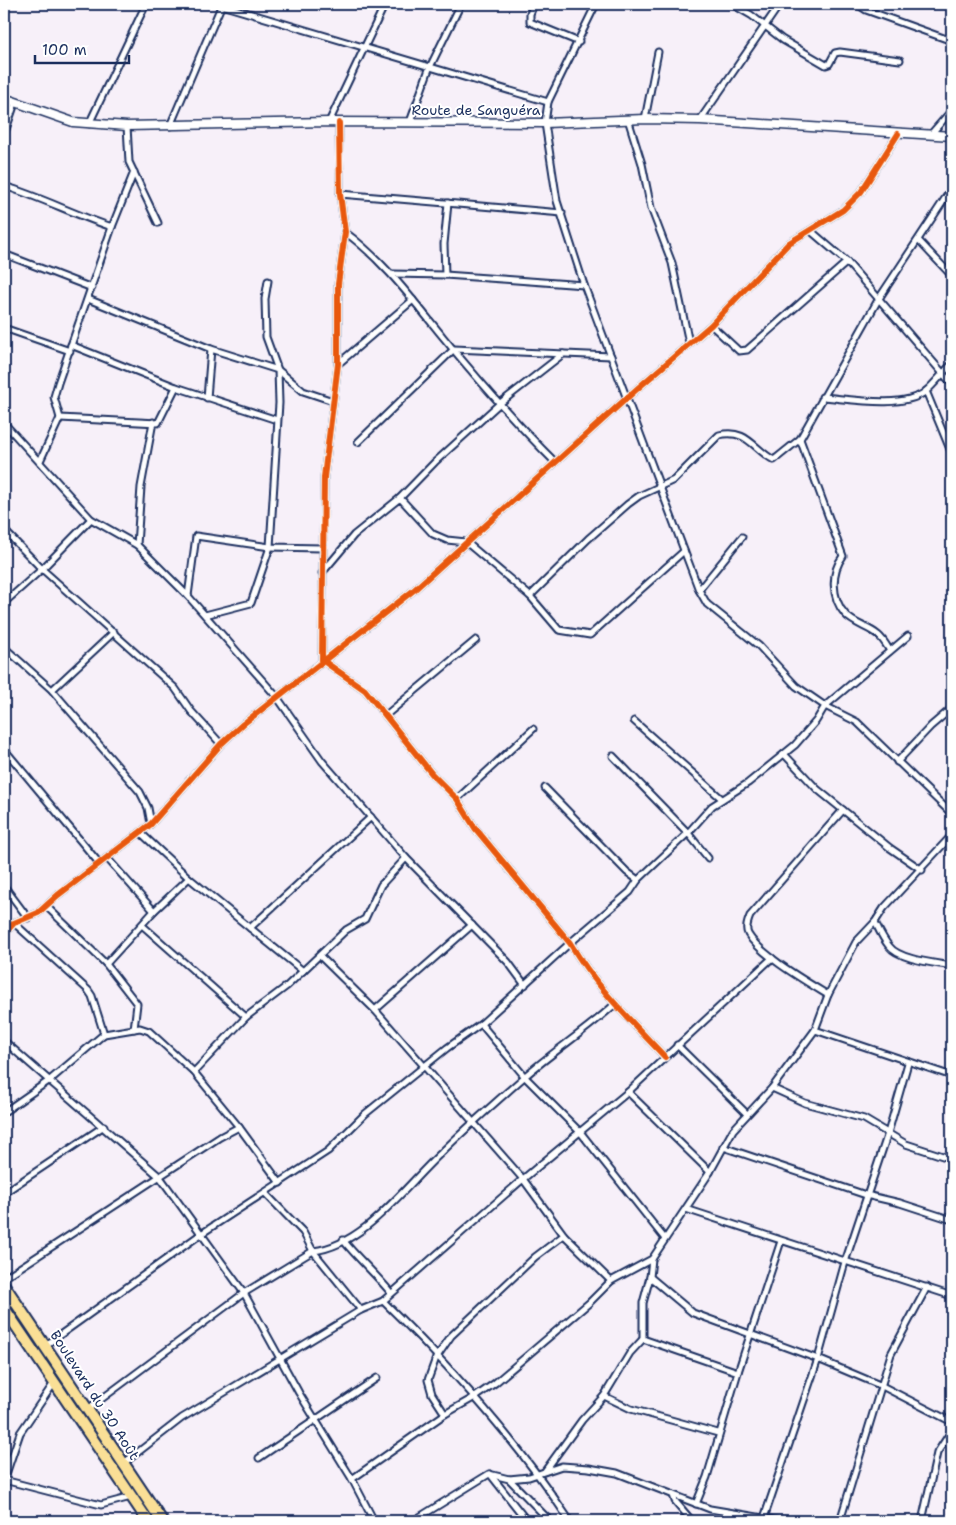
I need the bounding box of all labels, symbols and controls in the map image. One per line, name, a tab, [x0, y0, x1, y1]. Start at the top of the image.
scale bar	[35, 32, 129, 64]
text: 100 m	[42, 40, 87, 60]
street label: Route de Sanguéra	[412, 101, 541, 119]
street label: Boulevard du 30 Août	[46, 1327, 144, 1463]

